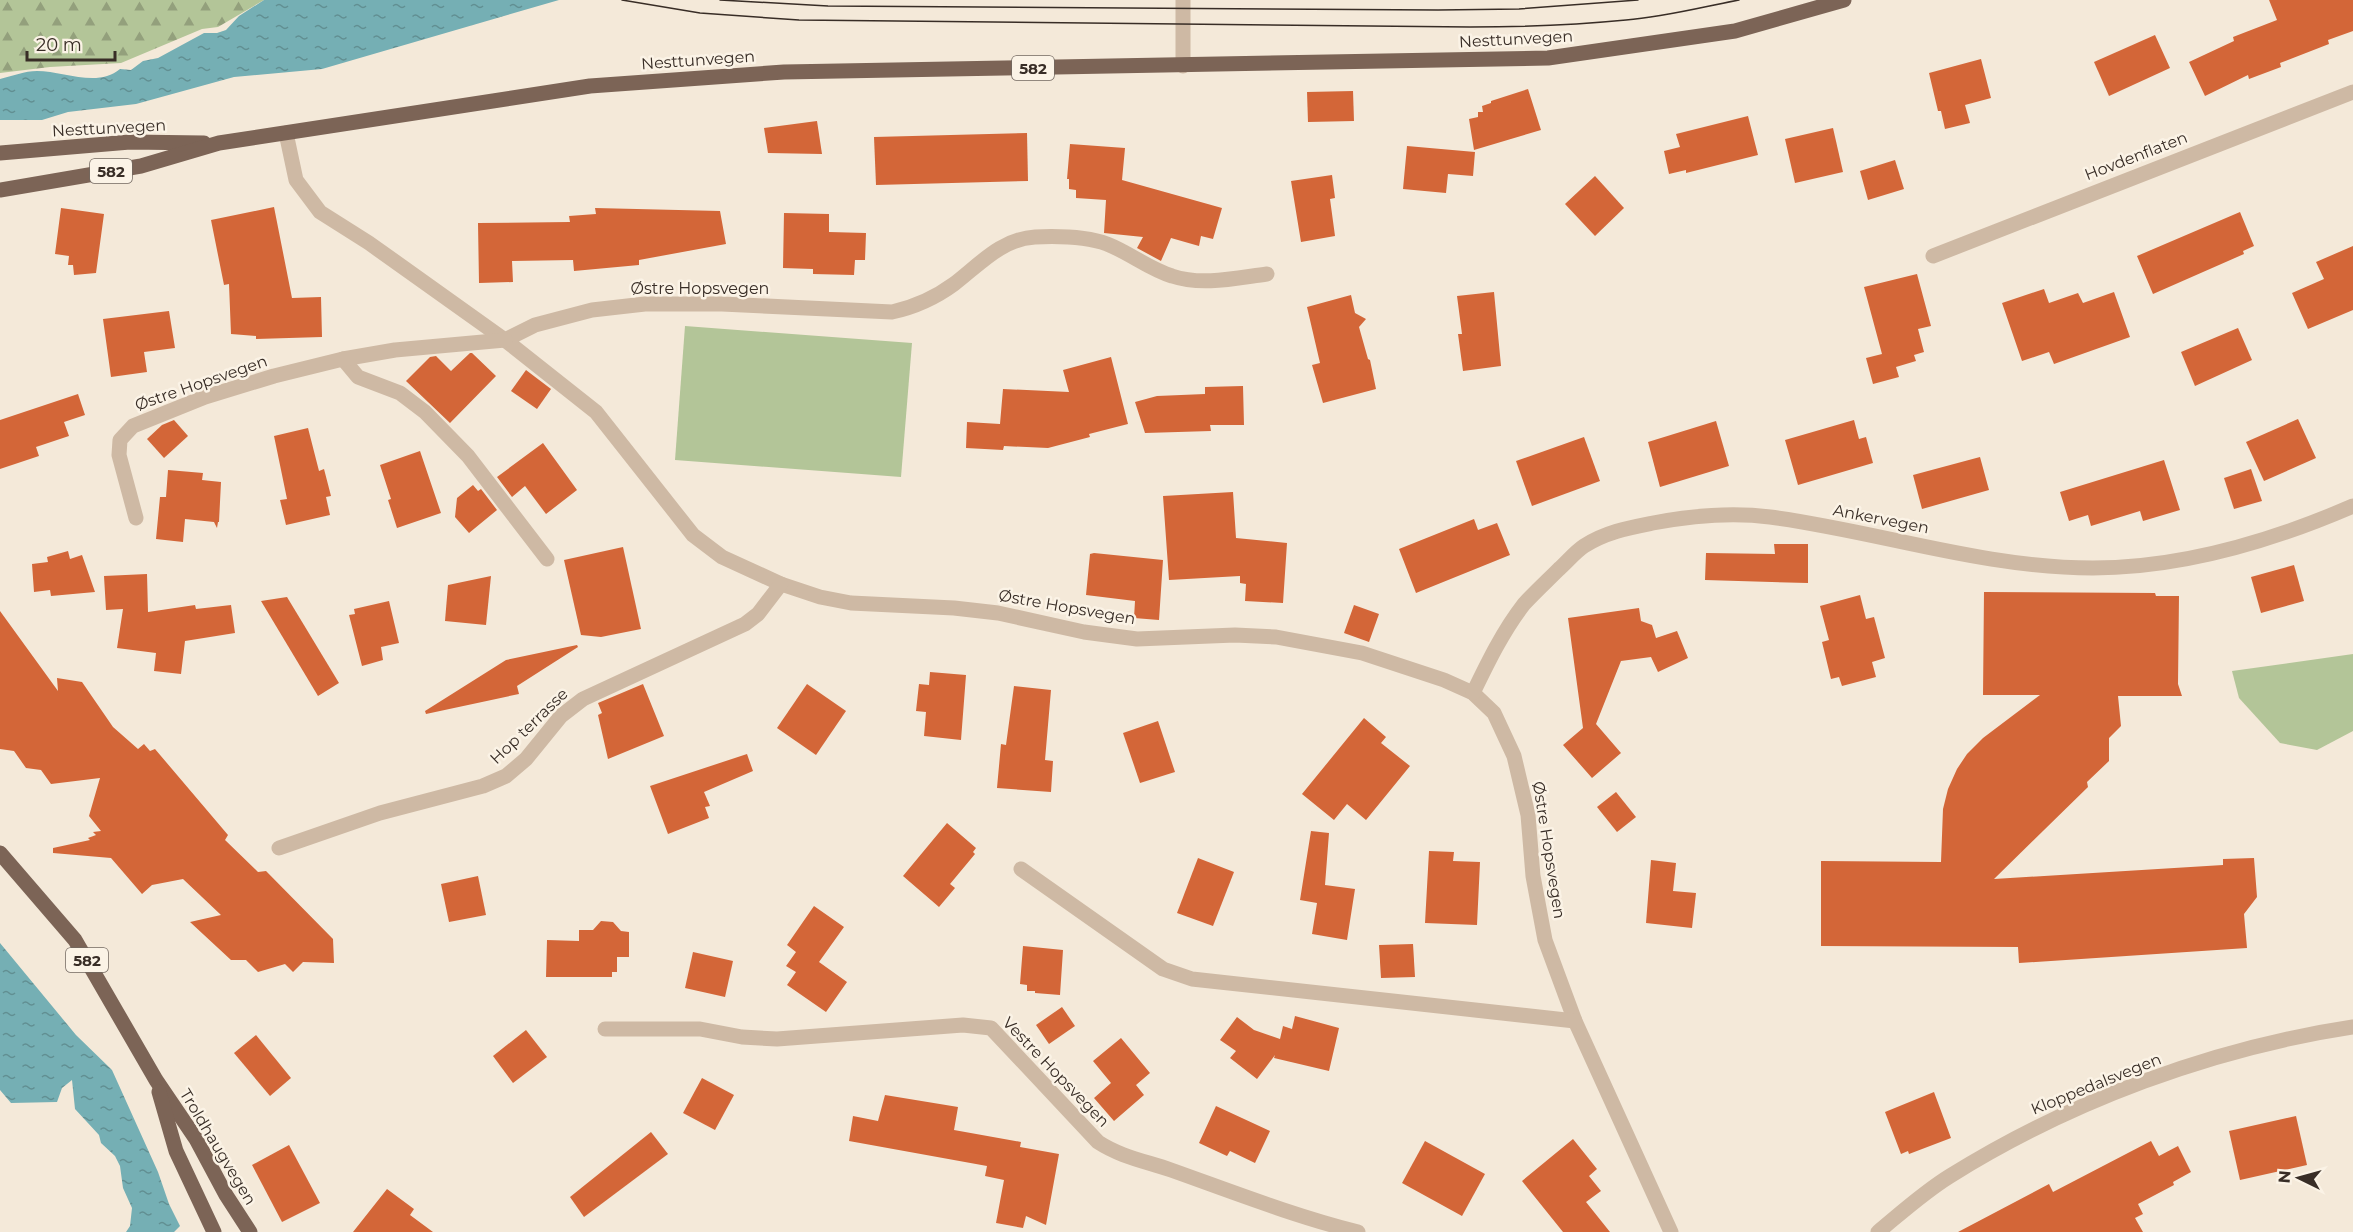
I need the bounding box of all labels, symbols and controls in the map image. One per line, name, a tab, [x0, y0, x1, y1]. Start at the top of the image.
scale bar	[27, 24, 116, 62]
street label: Nesttunvegen	[1458, 27, 1574, 51]
text: 20 m	[36, 34, 82, 56]
street label: Nesttunvegen	[640, 47, 756, 73]
road number: 582	[1012, 56, 1054, 80]
street label: Nesttunvegen	[51, 116, 167, 140]
street label: Hovdenflaten	[2082, 128, 2190, 184]
road number: 582	[90, 159, 132, 183]
street label: Østre Hopsvegen	[631, 279, 769, 298]
street label: Østre Hopsvegen	[132, 351, 270, 415]
street label: Ankervegen	[1831, 500, 1931, 538]
street label: Østre Hopsvegen	[997, 586, 1137, 628]
street label: Hop terrasse	[486, 684, 572, 768]
street label: Østre Hopsvegen	[1529, 780, 1569, 920]
road number: 582	[66, 948, 108, 972]
street label: Vestre Hopsvegen	[999, 1013, 1113, 1131]
street label: Kloppedalsvegen	[2028, 1049, 2164, 1119]
street label: Troldhaugvegen	[176, 1086, 260, 1208]
north arrow	[2269, 1148, 2329, 1208]
text: N	[2275, 1169, 2295, 1184]

